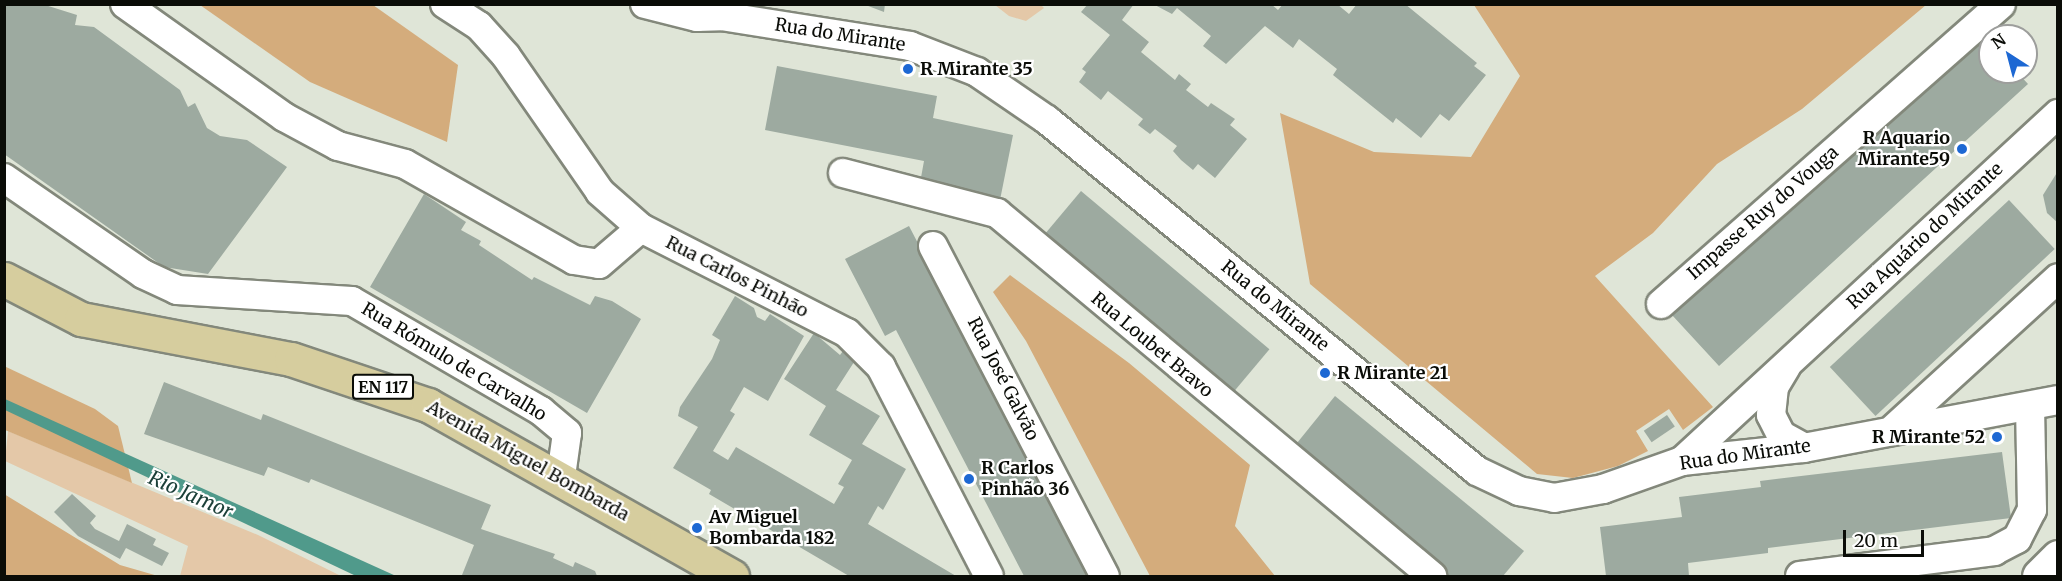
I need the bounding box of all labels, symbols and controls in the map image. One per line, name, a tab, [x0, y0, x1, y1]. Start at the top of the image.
street label: Rua do Mirante	[773, 14, 907, 56]
north arrow	[1978, 24, 2038, 84]
text: N	[1988, 29, 2010, 53]
place label: R Mirante 35	[920, 58, 1033, 80]
marker: R Mirante 35	[901, 62, 915, 76]
place label: R Aquario Mirante59	[1858, 128, 1950, 170]
street label: Impasse Ruy do Vouga	[1683, 142, 1843, 284]
marker: R Aquario Mirante59	[1955, 142, 1969, 156]
street label: Rua Aquário do Mirante	[1843, 158, 2007, 314]
street label: Rua Carlos Pinhão	[662, 232, 812, 322]
street label: Rua do Mirante	[1217, 256, 1333, 356]
street label: Rua Loubet Bravo	[1087, 288, 1217, 402]
street label: Rua Rómulo de Carvalho	[358, 298, 550, 426]
street label: Rua José Galvão	[963, 314, 1043, 444]
place label: R Mirante 21	[1337, 362, 1448, 384]
marker: R Mirante 21	[1318, 366, 1332, 380]
road number: EN 117	[352, 374, 415, 400]
street label: Avenida Miguel Bombarda	[423, 396, 633, 526]
place label: R Mirante 52	[1872, 426, 1985, 448]
marker: R Mirante 52	[1990, 430, 2004, 444]
street label: Rua do Mirante	[1678, 435, 1812, 475]
place label: R Carlos Pinhão 36	[981, 458, 1069, 500]
water label: Rio Jamor	[145, 465, 237, 523]
marker: R Carlos Pinhão 36	[962, 472, 976, 486]
place label: Av Miguel Bombarda 182	[709, 507, 835, 550]
scale bar	[1846, 518, 1927, 556]
marker: Av Miguel Bombarda 182	[690, 521, 704, 535]
text: 20 m	[1854, 529, 1898, 552]

